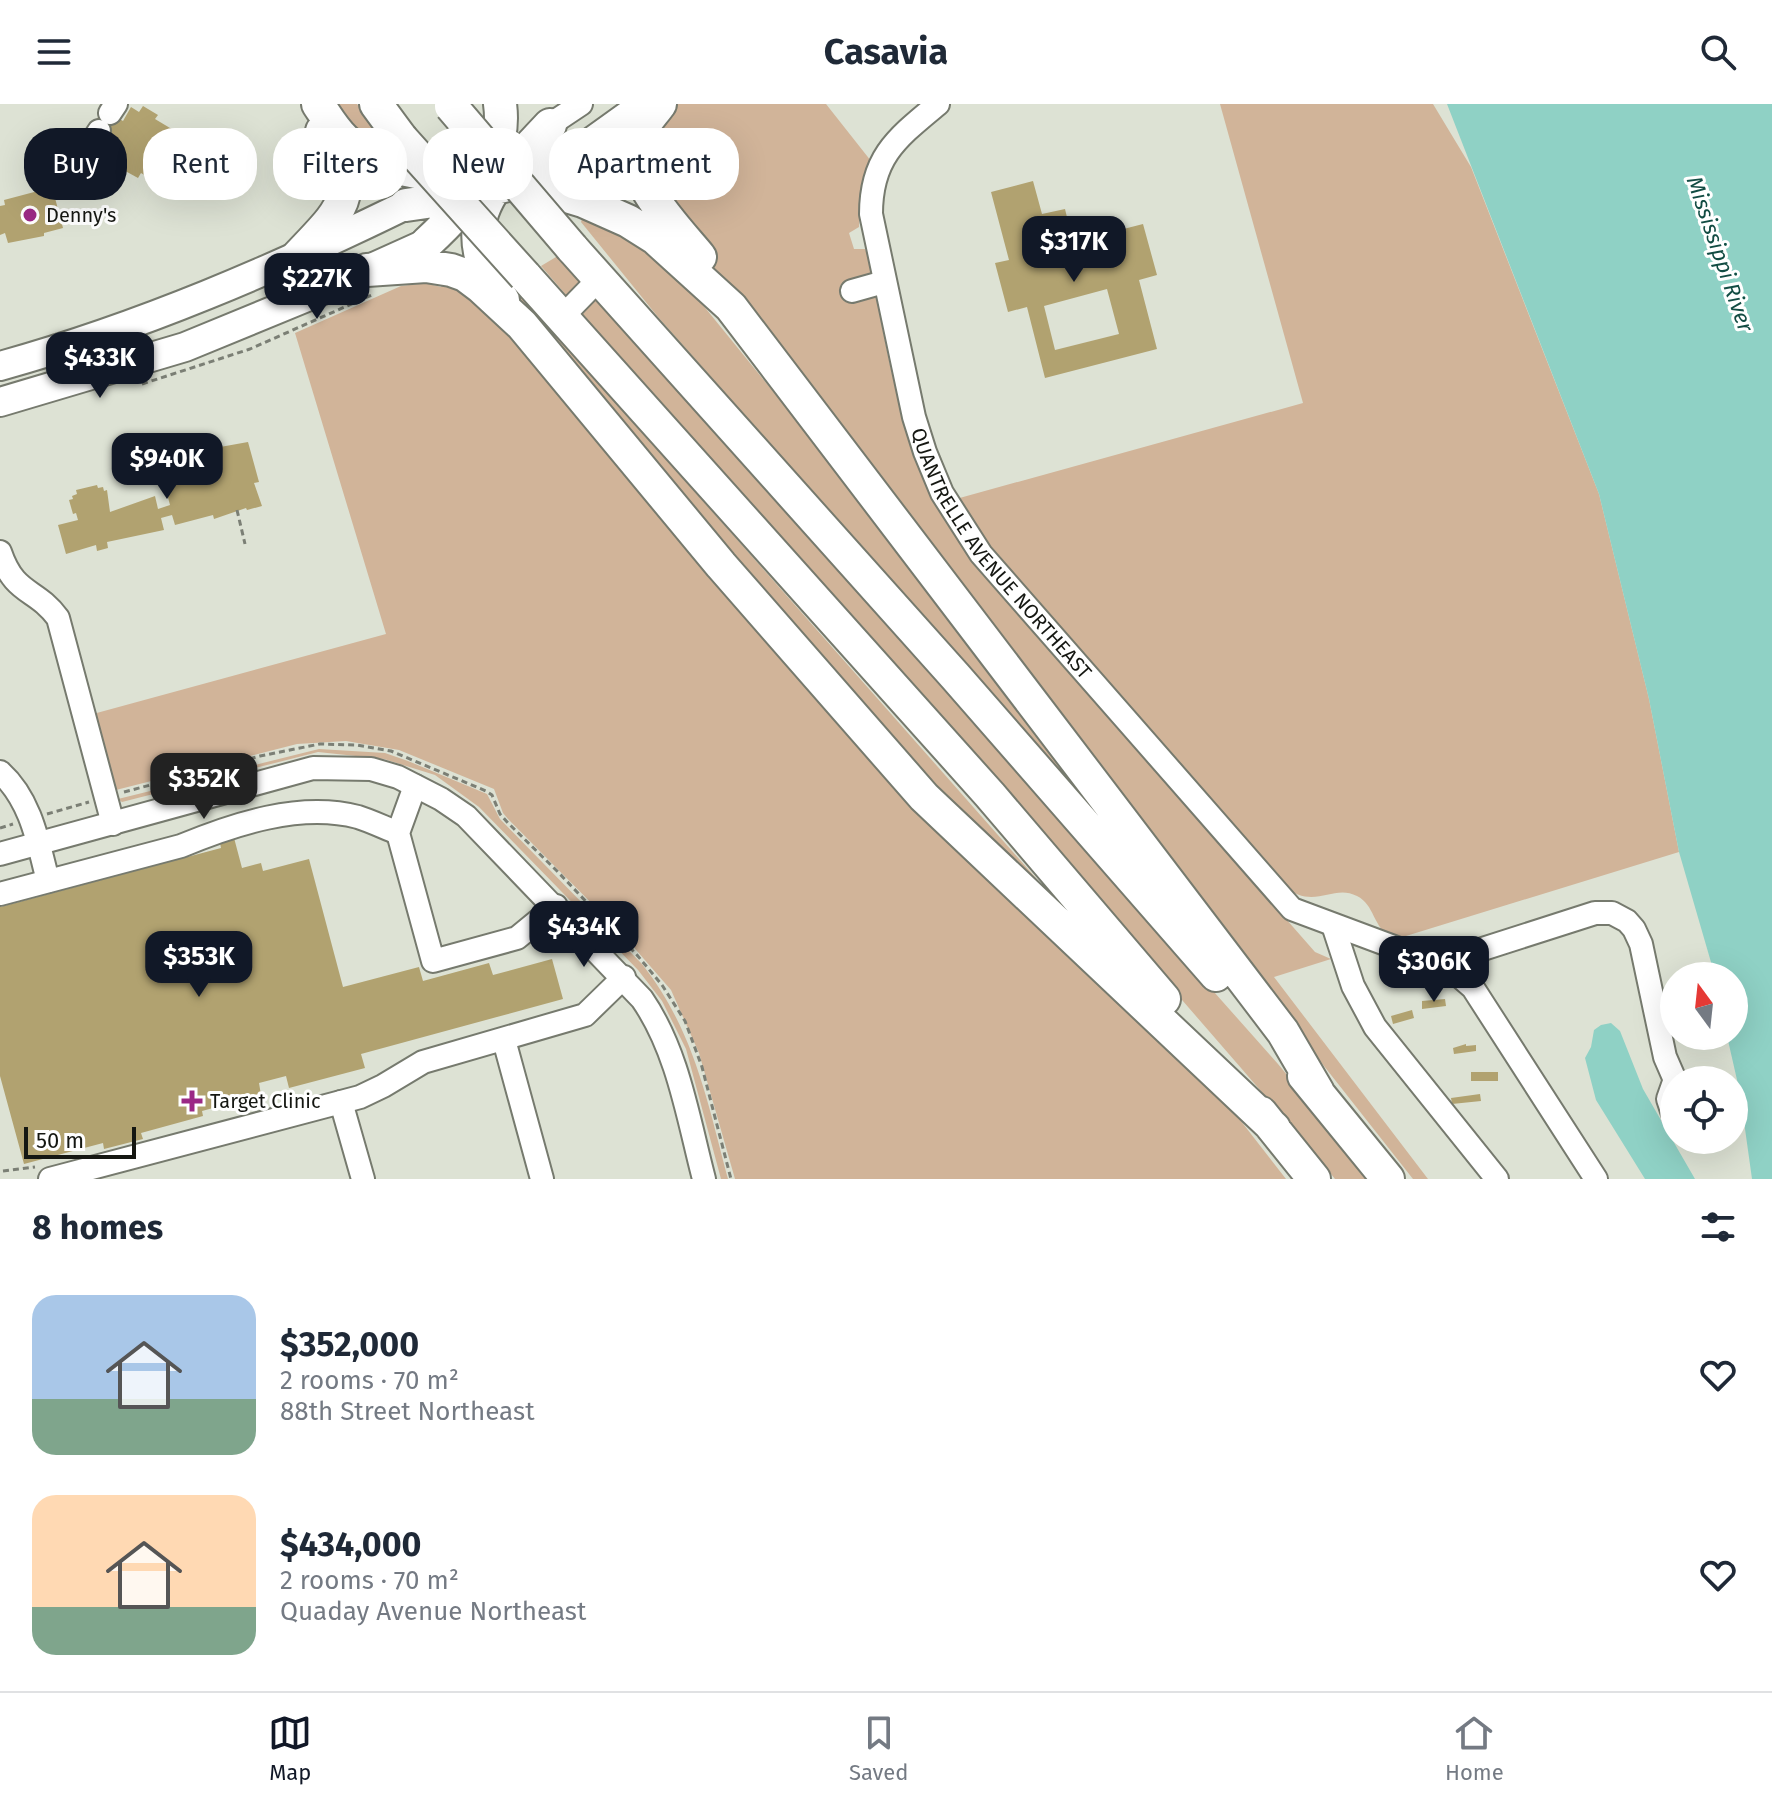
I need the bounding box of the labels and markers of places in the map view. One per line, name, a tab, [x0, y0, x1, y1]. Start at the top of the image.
place label: Denny's	[46, 203, 116, 227]
marker: Denny's	[21, 206, 39, 224]
pin: $317K	[1018, 216, 1130, 284]
pin: $227K	[261, 253, 373, 321]
pin: $433K	[44, 332, 156, 400]
pin: $940K	[111, 433, 223, 501]
pin: $352K	[148, 753, 260, 821]
pin: $434K	[528, 901, 640, 969]
pin: $353K	[143, 931, 255, 999]
pin: $306K	[1378, 936, 1490, 1004]
place label: Target Clinic	[210, 1089, 321, 1113]
marker: Target Clinic	[181, 1090, 203, 1112]

